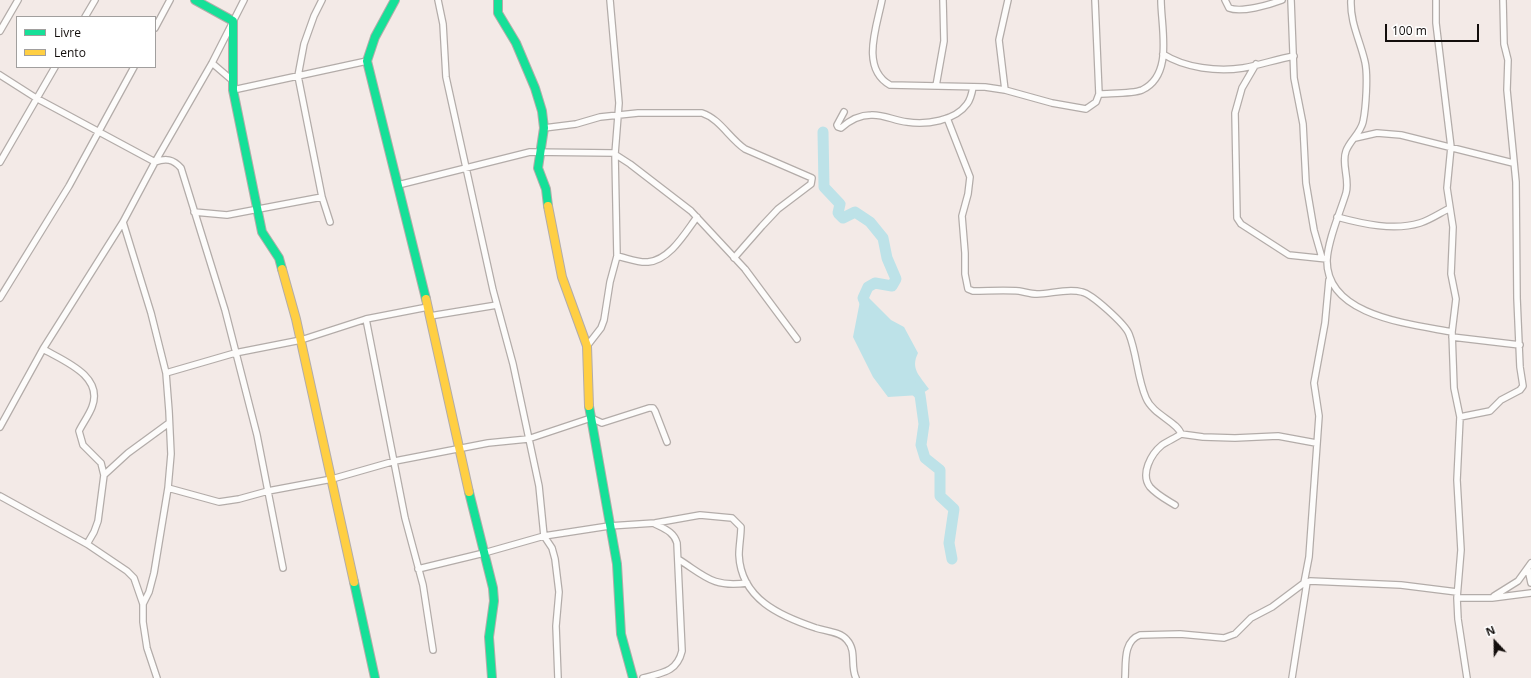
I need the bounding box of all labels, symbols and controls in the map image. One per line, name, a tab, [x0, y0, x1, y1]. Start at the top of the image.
legend	[16, 16, 156, 68]
scale bar	[1387, 16, 1481, 42]
text: 100 m	[1392, 22, 1427, 39]
text: Livre	[54, 24, 81, 41]
text: Lento	[54, 44, 86, 61]
north arrow	[1475, 622, 1515, 662]
text: N	[1483, 622, 1497, 639]

